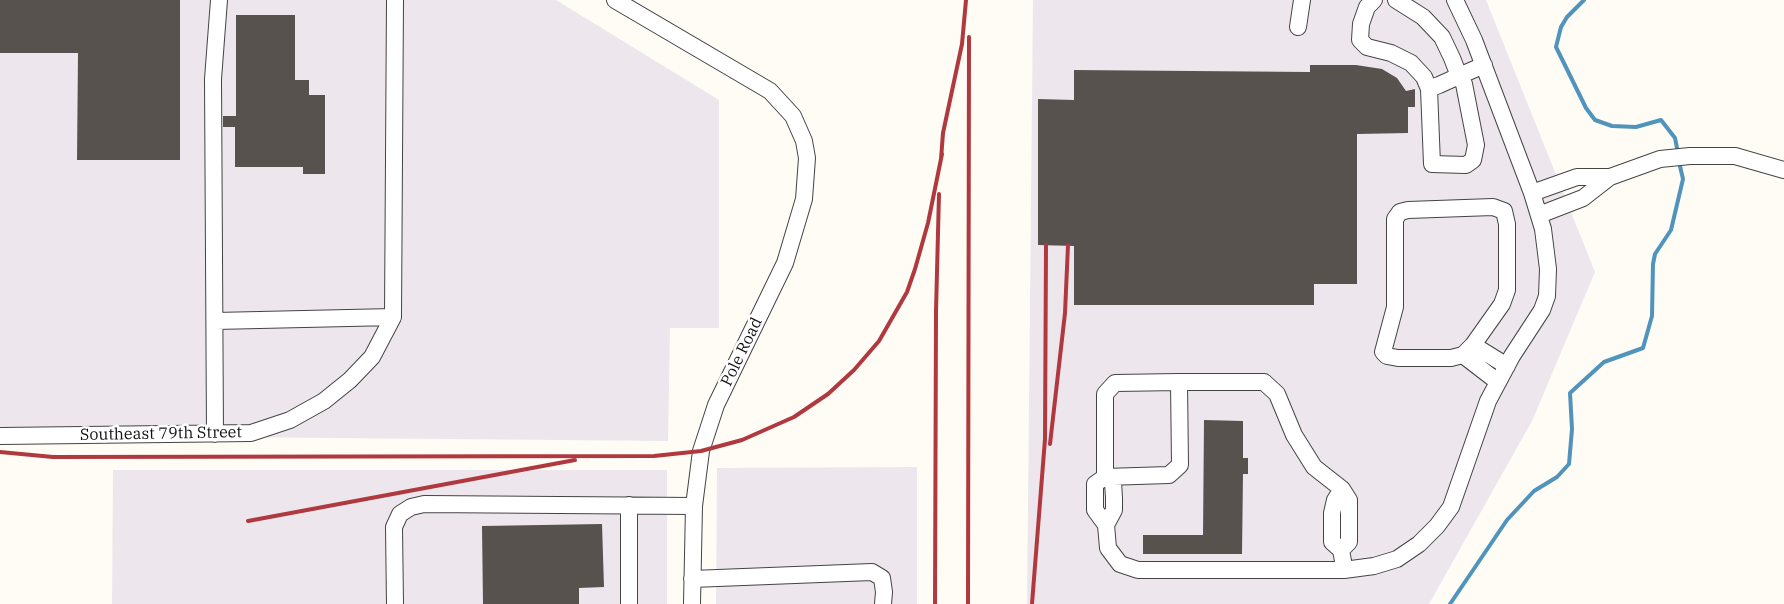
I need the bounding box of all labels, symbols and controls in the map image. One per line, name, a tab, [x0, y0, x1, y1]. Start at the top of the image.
street label: Pole Road	[717, 315, 767, 389]
street label: Southeast 79th Street	[80, 423, 242, 445]

